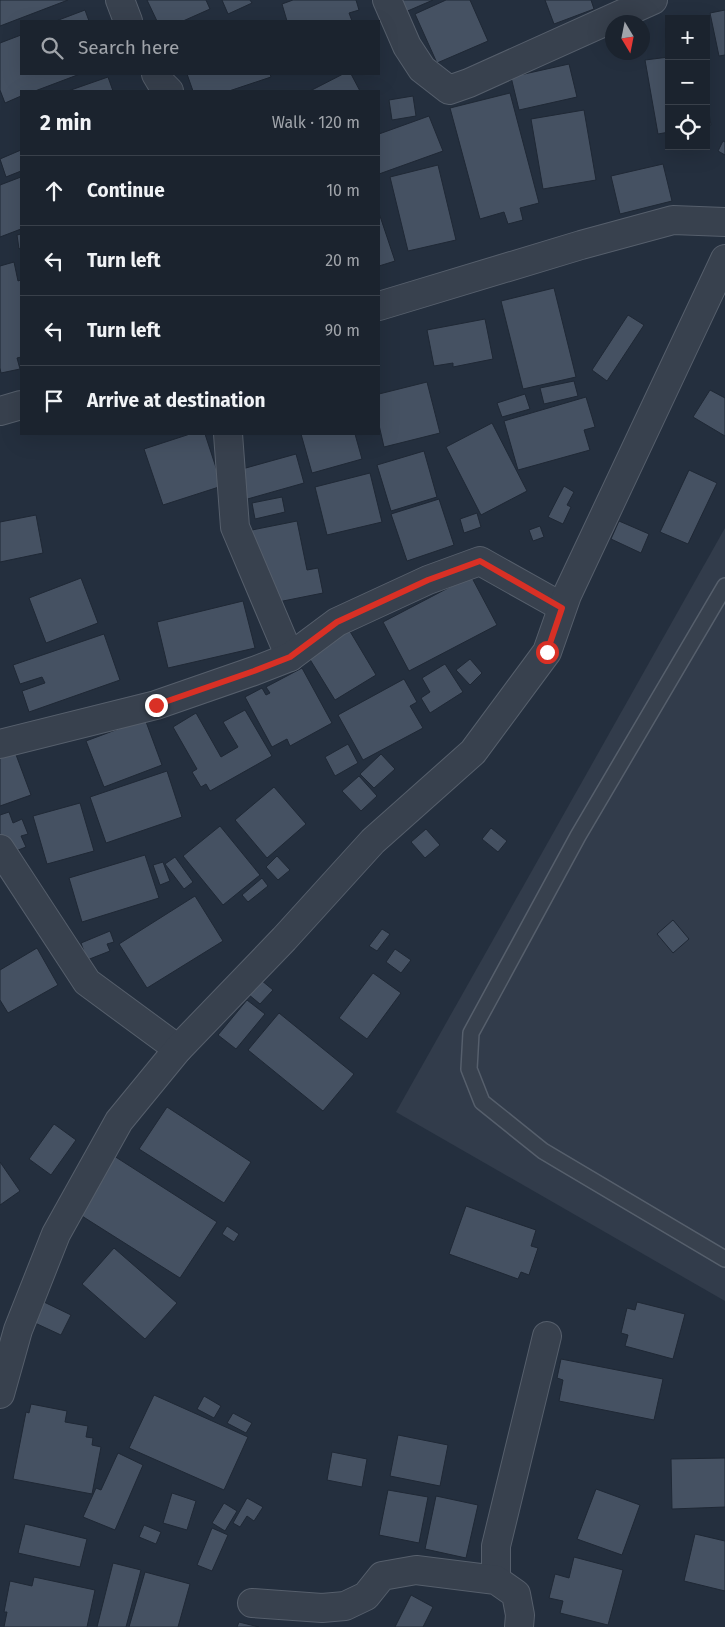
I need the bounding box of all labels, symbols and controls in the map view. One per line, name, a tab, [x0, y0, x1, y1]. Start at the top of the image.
north arrow	[605, 15, 650, 60]
map controls	[665, 15, 710, 150]
button: +	[665, 15, 710, 60]
search box	[20, 20, 380, 75]
icon: search	[38, 34, 66, 62]
text: Search here	[78, 36, 179, 59]
button: −	[665, 60, 710, 105]
button: locate	[665, 105, 710, 150]
text: 2 min	[40, 110, 92, 136]
text: Walk · 120 m	[272, 113, 360, 132]
icon: ahead	[40, 177, 68, 205]
text: Continue	[87, 179, 165, 202]
text: 10 m	[326, 181, 360, 200]
icon: left	[40, 247, 68, 275]
text: Turn left	[87, 249, 161, 272]
text: 20 m	[325, 251, 360, 270]
icon: left	[40, 317, 68, 345]
text: Turn left	[87, 319, 161, 342]
text: 90 m	[325, 321, 360, 340]
icon: arrive	[40, 387, 68, 415]
text: Arrive at destination	[87, 389, 266, 412]
route start	[536, 641, 559, 664]
route end	[145, 694, 168, 717]

